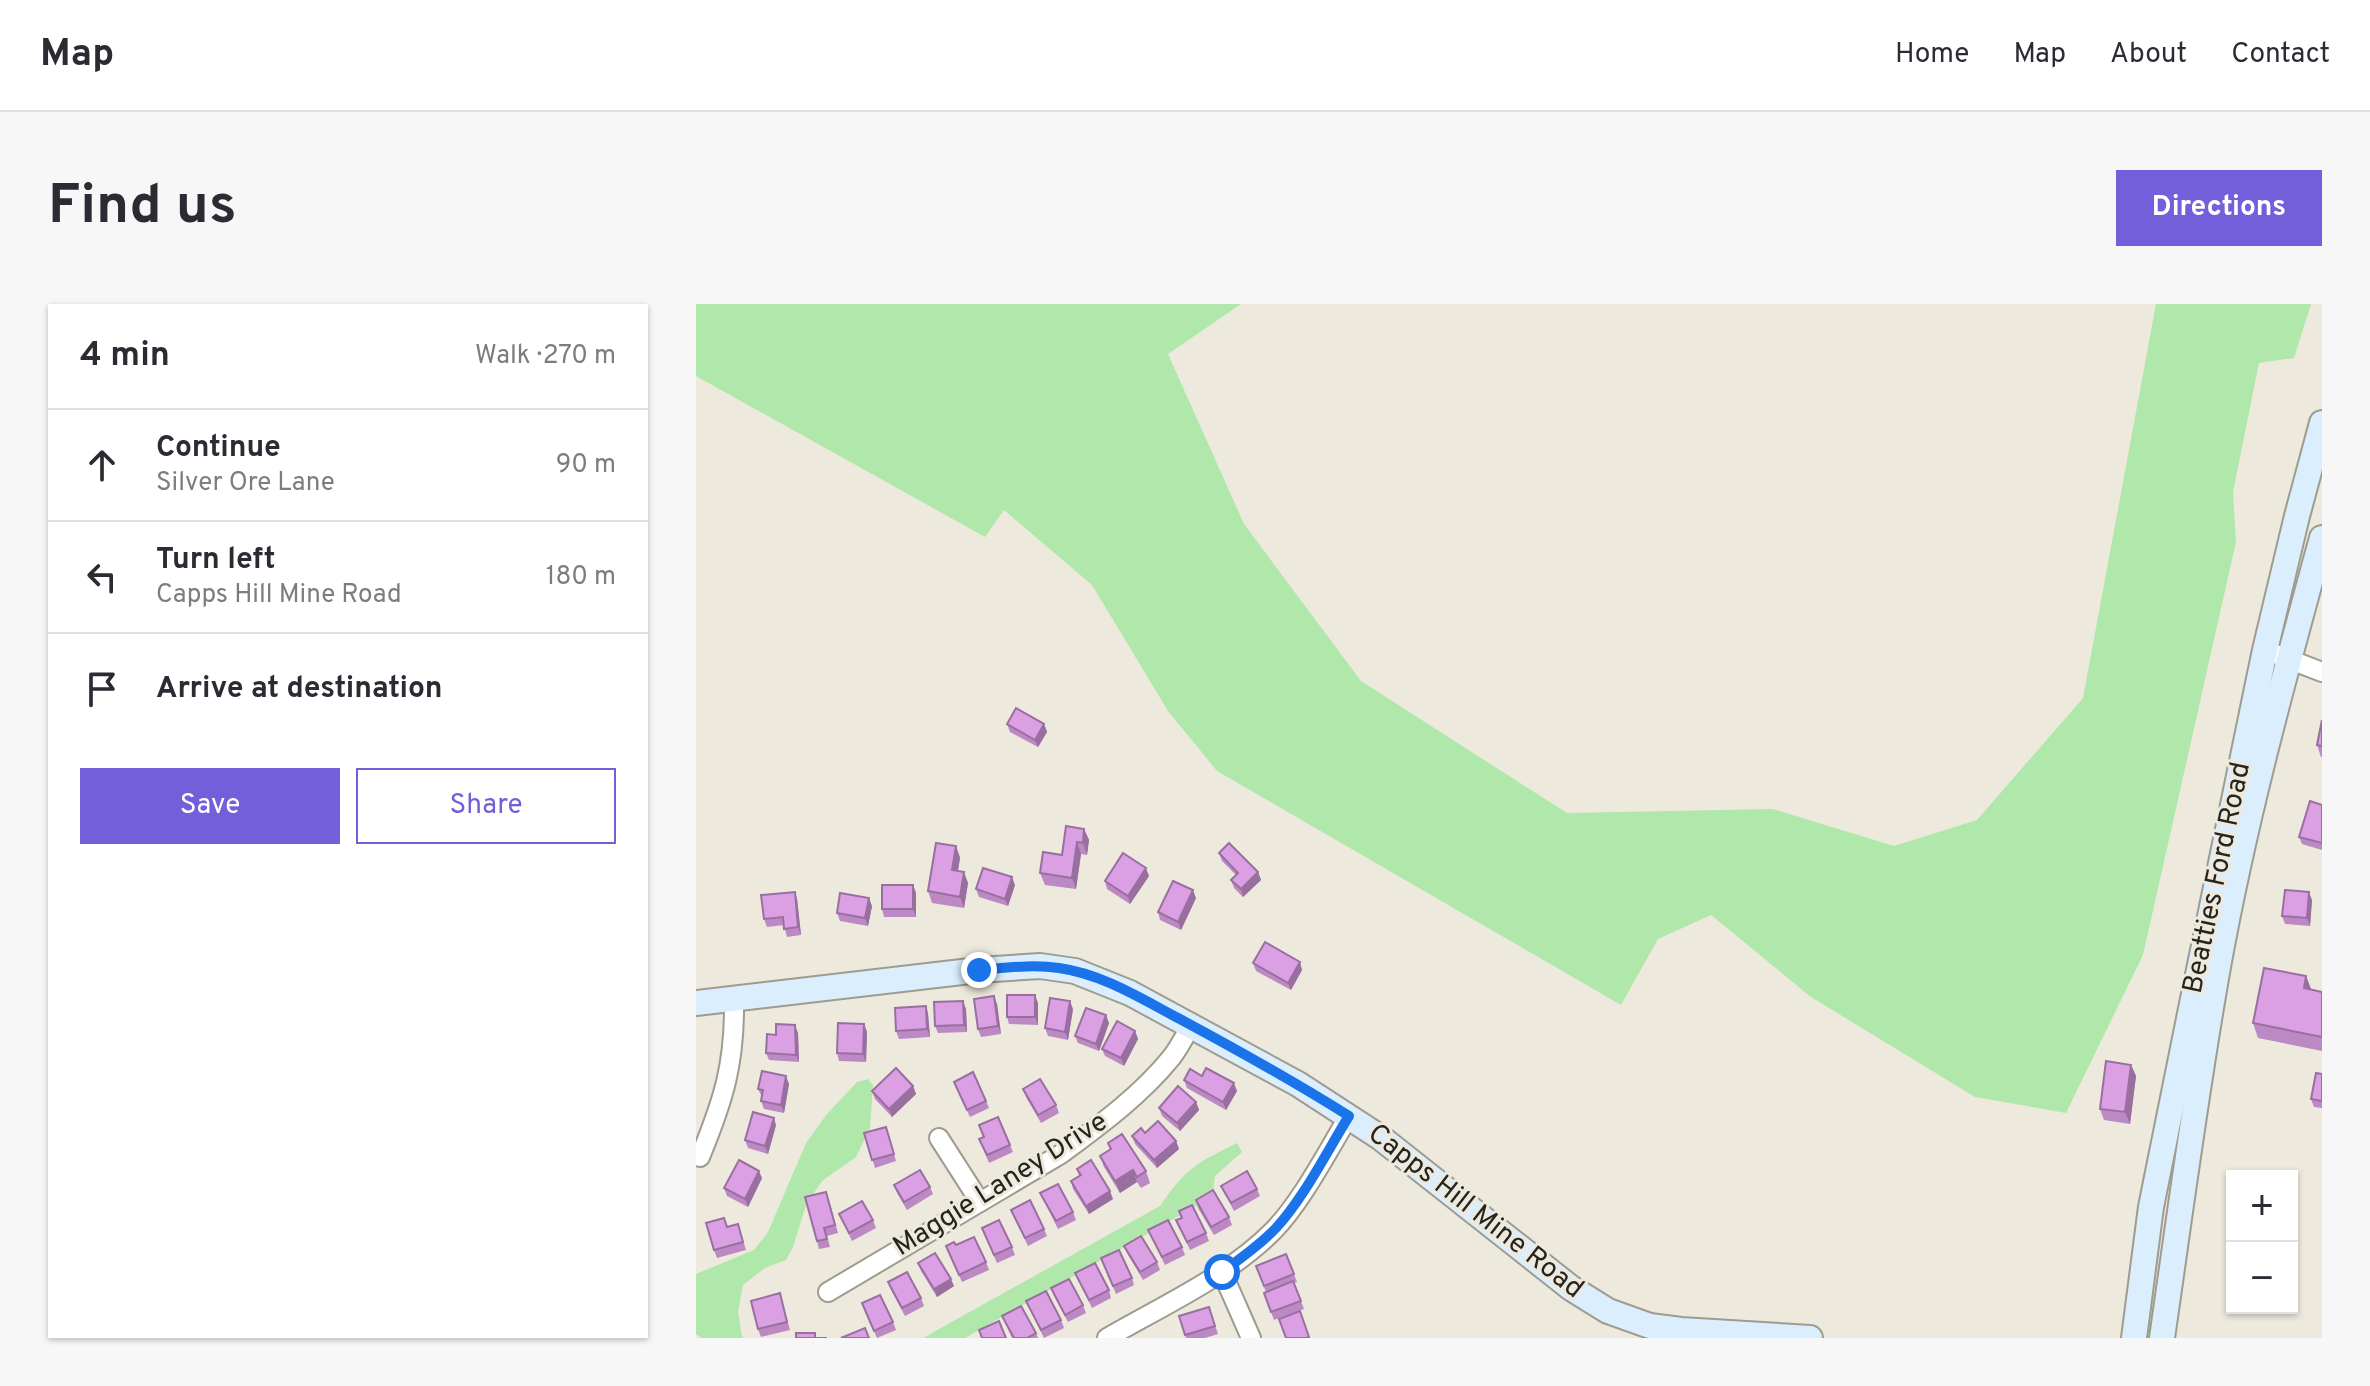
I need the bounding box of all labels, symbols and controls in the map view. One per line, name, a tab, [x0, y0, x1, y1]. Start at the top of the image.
text: Map	[40, 31, 114, 80]
text: Home	[1895, 37, 1969, 73]
text: Map	[2013, 37, 2066, 73]
text: About	[2110, 37, 2187, 73]
text: Contact	[2231, 37, 2330, 73]
button: Directions	[2116, 170, 2322, 246]
text: Find us	[48, 173, 237, 243]
text: 4 min	[80, 335, 170, 378]
text: Walk · 270 m	[475, 340, 616, 373]
text: Continue	[156, 430, 281, 467]
icon: ahead	[80, 443, 124, 487]
text: 90 m	[556, 449, 616, 482]
text: Silver Ore Lane	[156, 467, 335, 500]
text: Turn left	[156, 542, 276, 579]
icon: left	[80, 555, 124, 599]
text: 180 m	[546, 561, 616, 594]
text: Capps Hill Mine Road	[156, 579, 402, 612]
icon: arrive	[80, 667, 124, 711]
text: Arrive at destination	[156, 671, 442, 708]
street label: Beatties Ford Road	[2176, 759, 2260, 997]
button: Save	[80, 768, 340, 844]
button: Share	[356, 768, 616, 844]
route end	[961, 952, 997, 988]
street label: Maggie Laney Drive	[887, 1105, 1115, 1265]
street label: Capps Hill Mine Road	[1360, 1116, 1590, 1308]
map controls	[2226, 1170, 2298, 1314]
button: +	[2226, 1170, 2298, 1242]
button: −	[2226, 1242, 2298, 1314]
route start	[1204, 1254, 1240, 1290]

